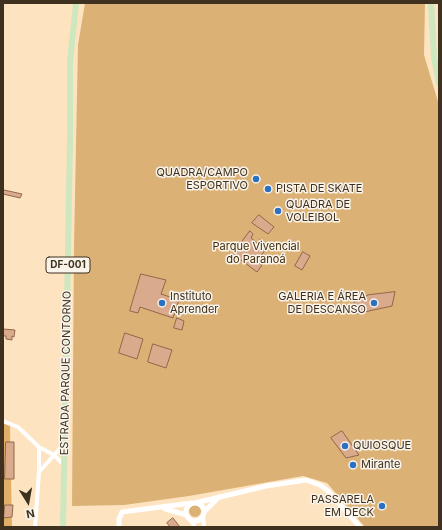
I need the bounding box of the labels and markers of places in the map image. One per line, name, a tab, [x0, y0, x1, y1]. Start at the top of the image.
place label: QUADRA/CAMPO ESPORTIVO	[156, 166, 248, 192]
marker: QUADRA/CAMPO ESPORTIVO	[251, 174, 261, 184]
place label: PISTA DE SKATE	[276, 182, 362, 196]
marker: PISTA DE SKATE	[263, 184, 273, 194]
place label: QUADRA DE VOLEIBOL	[286, 198, 350, 224]
marker: QUADRA DE VOLEIBOL	[273, 206, 283, 216]
place label: Instituto Aprender	[170, 290, 218, 316]
place label: GALERIA E ÁREA DE DESCANSO	[278, 290, 366, 316]
marker: Instituto Aprender	[157, 298, 167, 308]
marker: GALERIA E ÁREA DE DESCANSO	[369, 298, 379, 308]
place label: QUIOSQUE	[353, 439, 411, 453]
marker: QUIOSQUE	[340, 441, 350, 451]
place label: Mirante	[361, 458, 400, 472]
marker: Mirante	[348, 460, 358, 470]
place label: PASSARELA EM DECK	[311, 493, 374, 519]
marker: PASSARELA EM DECK	[377, 501, 387, 511]

